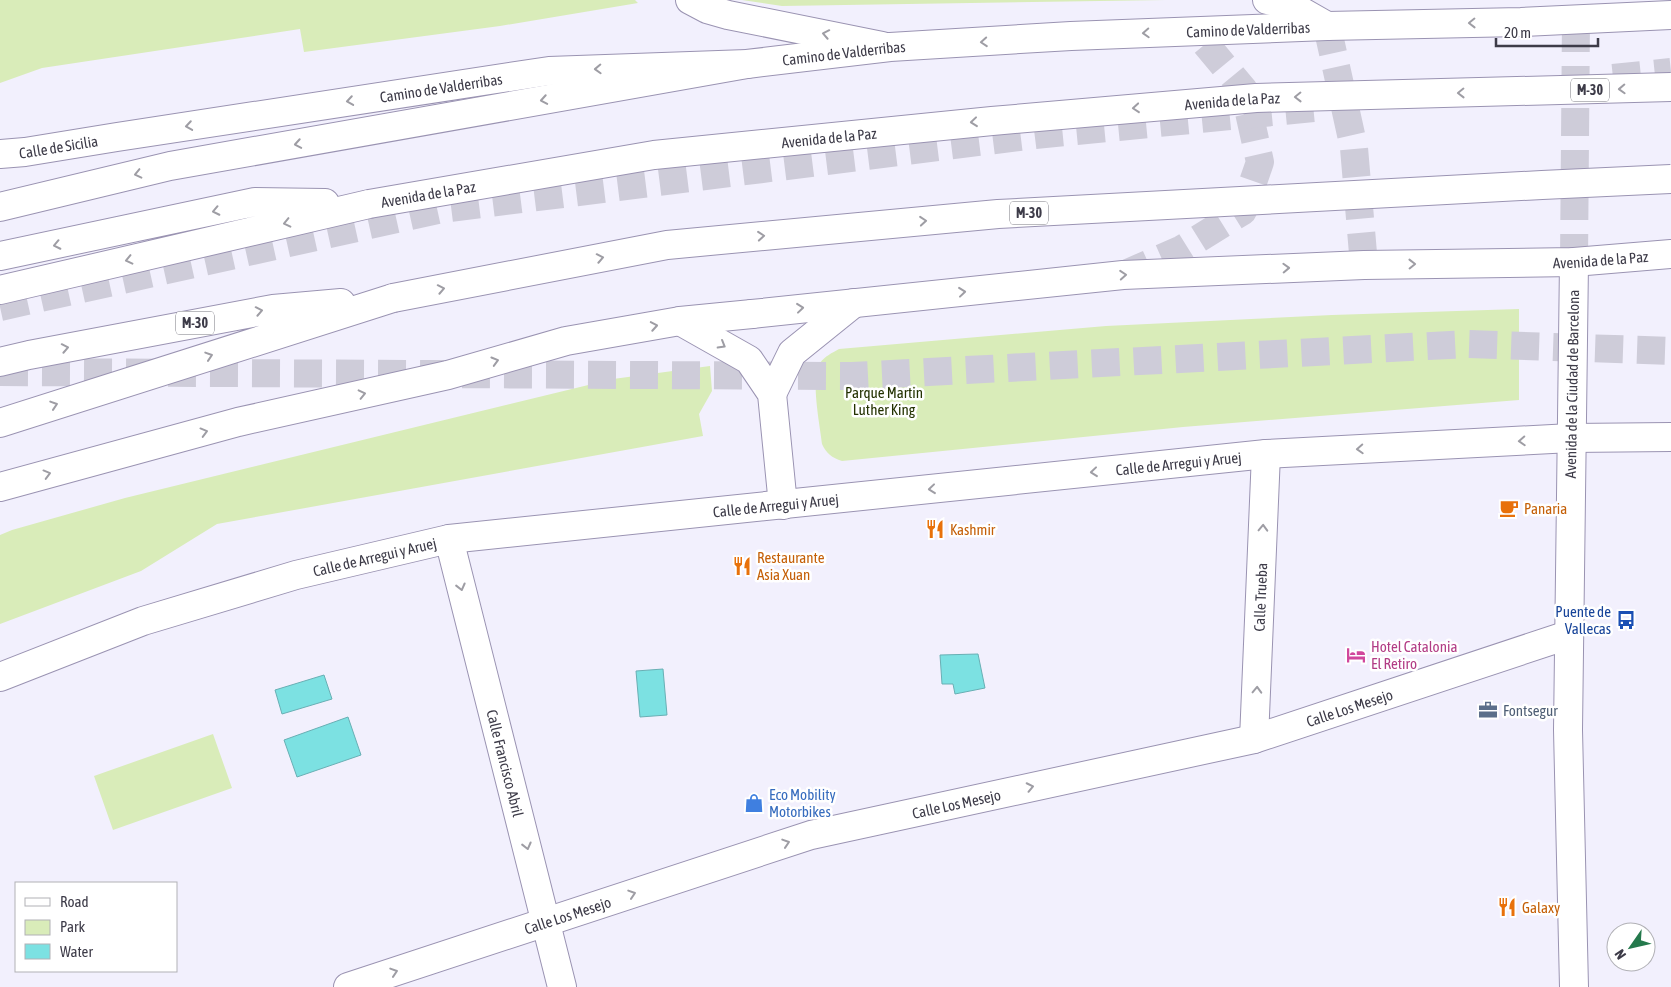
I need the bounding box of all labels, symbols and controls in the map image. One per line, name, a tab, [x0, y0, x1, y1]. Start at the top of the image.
scale bar	[1496, 15, 1598, 47]
street label: Camino de Valderribas	[1186, 18, 1310, 40]
one-way arrow	[1468, 18, 1476, 28]
text: 20 m	[1504, 24, 1531, 41]
one-way arrow	[1142, 27, 1150, 38]
one-way arrow	[821, 30, 830, 40]
one-way arrow	[979, 36, 987, 47]
street label: Camino de Valderribas	[781, 38, 906, 68]
one-way arrow	[593, 64, 601, 75]
street label: Camino de Valderribas	[378, 70, 503, 105]
road number: M-30	[1571, 78, 1609, 102]
one-way arrow	[1618, 83, 1626, 94]
one-way arrow	[1457, 88, 1465, 99]
street label: Avenida de la Paz	[1184, 89, 1281, 113]
one-way arrow	[1294, 92, 1302, 103]
one-way arrow	[539, 94, 548, 104]
one-way arrow	[346, 96, 354, 106]
one-way arrow	[1132, 103, 1140, 114]
one-way arrow	[970, 117, 978, 128]
one-way arrow	[185, 120, 194, 130]
street label: Avenida de la Paz	[781, 124, 878, 151]
street label: Calle de Sicilia	[18, 132, 99, 161]
one-way arrow	[293, 138, 302, 148]
one-way arrow	[133, 168, 142, 179]
street label: Avenida de la Paz	[380, 177, 477, 210]
road number: M-30	[1010, 202, 1048, 224]
one-way arrow	[212, 205, 221, 215]
one-way arrow	[919, 216, 927, 227]
one-way arrow	[283, 217, 292, 228]
one-way arrow	[757, 231, 765, 242]
one-way arrow	[53, 239, 62, 249]
street label: Avenida de la Paz	[1553, 247, 1650, 271]
one-way arrow	[596, 253, 604, 264]
one-way arrow	[125, 254, 134, 265]
one-way arrow	[1409, 258, 1417, 269]
one-way arrow	[1282, 263, 1290, 273]
one-way arrow	[1120, 270, 1128, 281]
one-way arrow	[436, 284, 445, 295]
one-way arrow	[958, 286, 966, 297]
street label: Avenida de la Ciudad de Barcelona	[1562, 289, 1582, 478]
one-way arrow	[797, 303, 805, 314]
one-way arrow	[254, 307, 263, 317]
road number: M-30	[176, 312, 214, 334]
one-way arrow	[649, 321, 658, 331]
one-way arrow	[717, 339, 726, 349]
one-way arrow	[60, 344, 69, 354]
one-way arrow	[204, 352, 212, 362]
one-way arrow	[491, 357, 499, 367]
park label: Parque Martin Luther King	[845, 384, 923, 418]
one-way arrow	[358, 389, 366, 400]
one-way arrow	[49, 401, 57, 411]
one-way arrow	[199, 427, 207, 437]
one-way arrow	[1518, 435, 1526, 446]
one-way arrow	[1356, 444, 1364, 455]
street label: Calle de Arregui y Aruej	[1115, 448, 1242, 478]
one-way arrow	[1089, 466, 1097, 477]
one-way arrow	[43, 469, 51, 480]
one-way arrow	[928, 483, 936, 494]
street label: Calle de Arregui y Aruej	[712, 490, 839, 520]
cafe icon: Panaria	[1498, 497, 1520, 519]
place label: Panaria	[1524, 500, 1567, 517]
restaurant icon: Kashmir	[924, 518, 946, 540]
place label: Kashmir	[950, 521, 996, 538]
one-way arrow	[1258, 523, 1268, 531]
street label: Calle de Arregui y Aruej	[311, 534, 438, 579]
place label: Restaurante Asia Xuan	[757, 549, 825, 583]
restaurant icon: Restaurante Asia Xuan	[731, 555, 753, 577]
street label: Calle Trueba	[1250, 562, 1270, 632]
one-way arrow	[455, 582, 466, 591]
place label: Puente de Vallecas	[1555, 603, 1611, 637]
bus stop icon: Puente de Vallecas	[1615, 609, 1637, 631]
place label: Hotel Catalonia El Retiro	[1371, 638, 1457, 672]
hotel icon: Hotel Catalonia El Retiro	[1345, 644, 1367, 666]
street label: Calle Los Mesejo	[1304, 685, 1395, 730]
one-way arrow	[1251, 686, 1262, 694]
office icon: Fontsegur	[1477, 699, 1499, 721]
place label: Fontsegur	[1503, 702, 1558, 719]
street label: Calle Francisco Abril	[484, 708, 527, 818]
one-way arrow	[1025, 783, 1034, 793]
place label: Eco Mobility Motorbikes	[769, 786, 836, 820]
street label: Calle Los Mesejo	[910, 786, 1002, 821]
shop icon: Eco Mobility Motorbikes	[743, 792, 765, 814]
one-way arrow	[781, 839, 790, 849]
one-way arrow	[521, 842, 531, 850]
legend	[15, 882, 178, 972]
one-way arrow	[627, 890, 635, 900]
text: Road	[60, 893, 89, 910]
street label: Calle Los Mesejo	[522, 893, 613, 937]
restaurant icon: Galaxy	[1496, 896, 1518, 918]
place label: Galaxy	[1522, 899, 1560, 916]
text: Park	[60, 918, 85, 935]
north arrow	[1606, 922, 1656, 972]
text: Water	[60, 943, 93, 960]
text: N	[1611, 946, 1629, 962]
one-way arrow	[389, 968, 398, 978]

